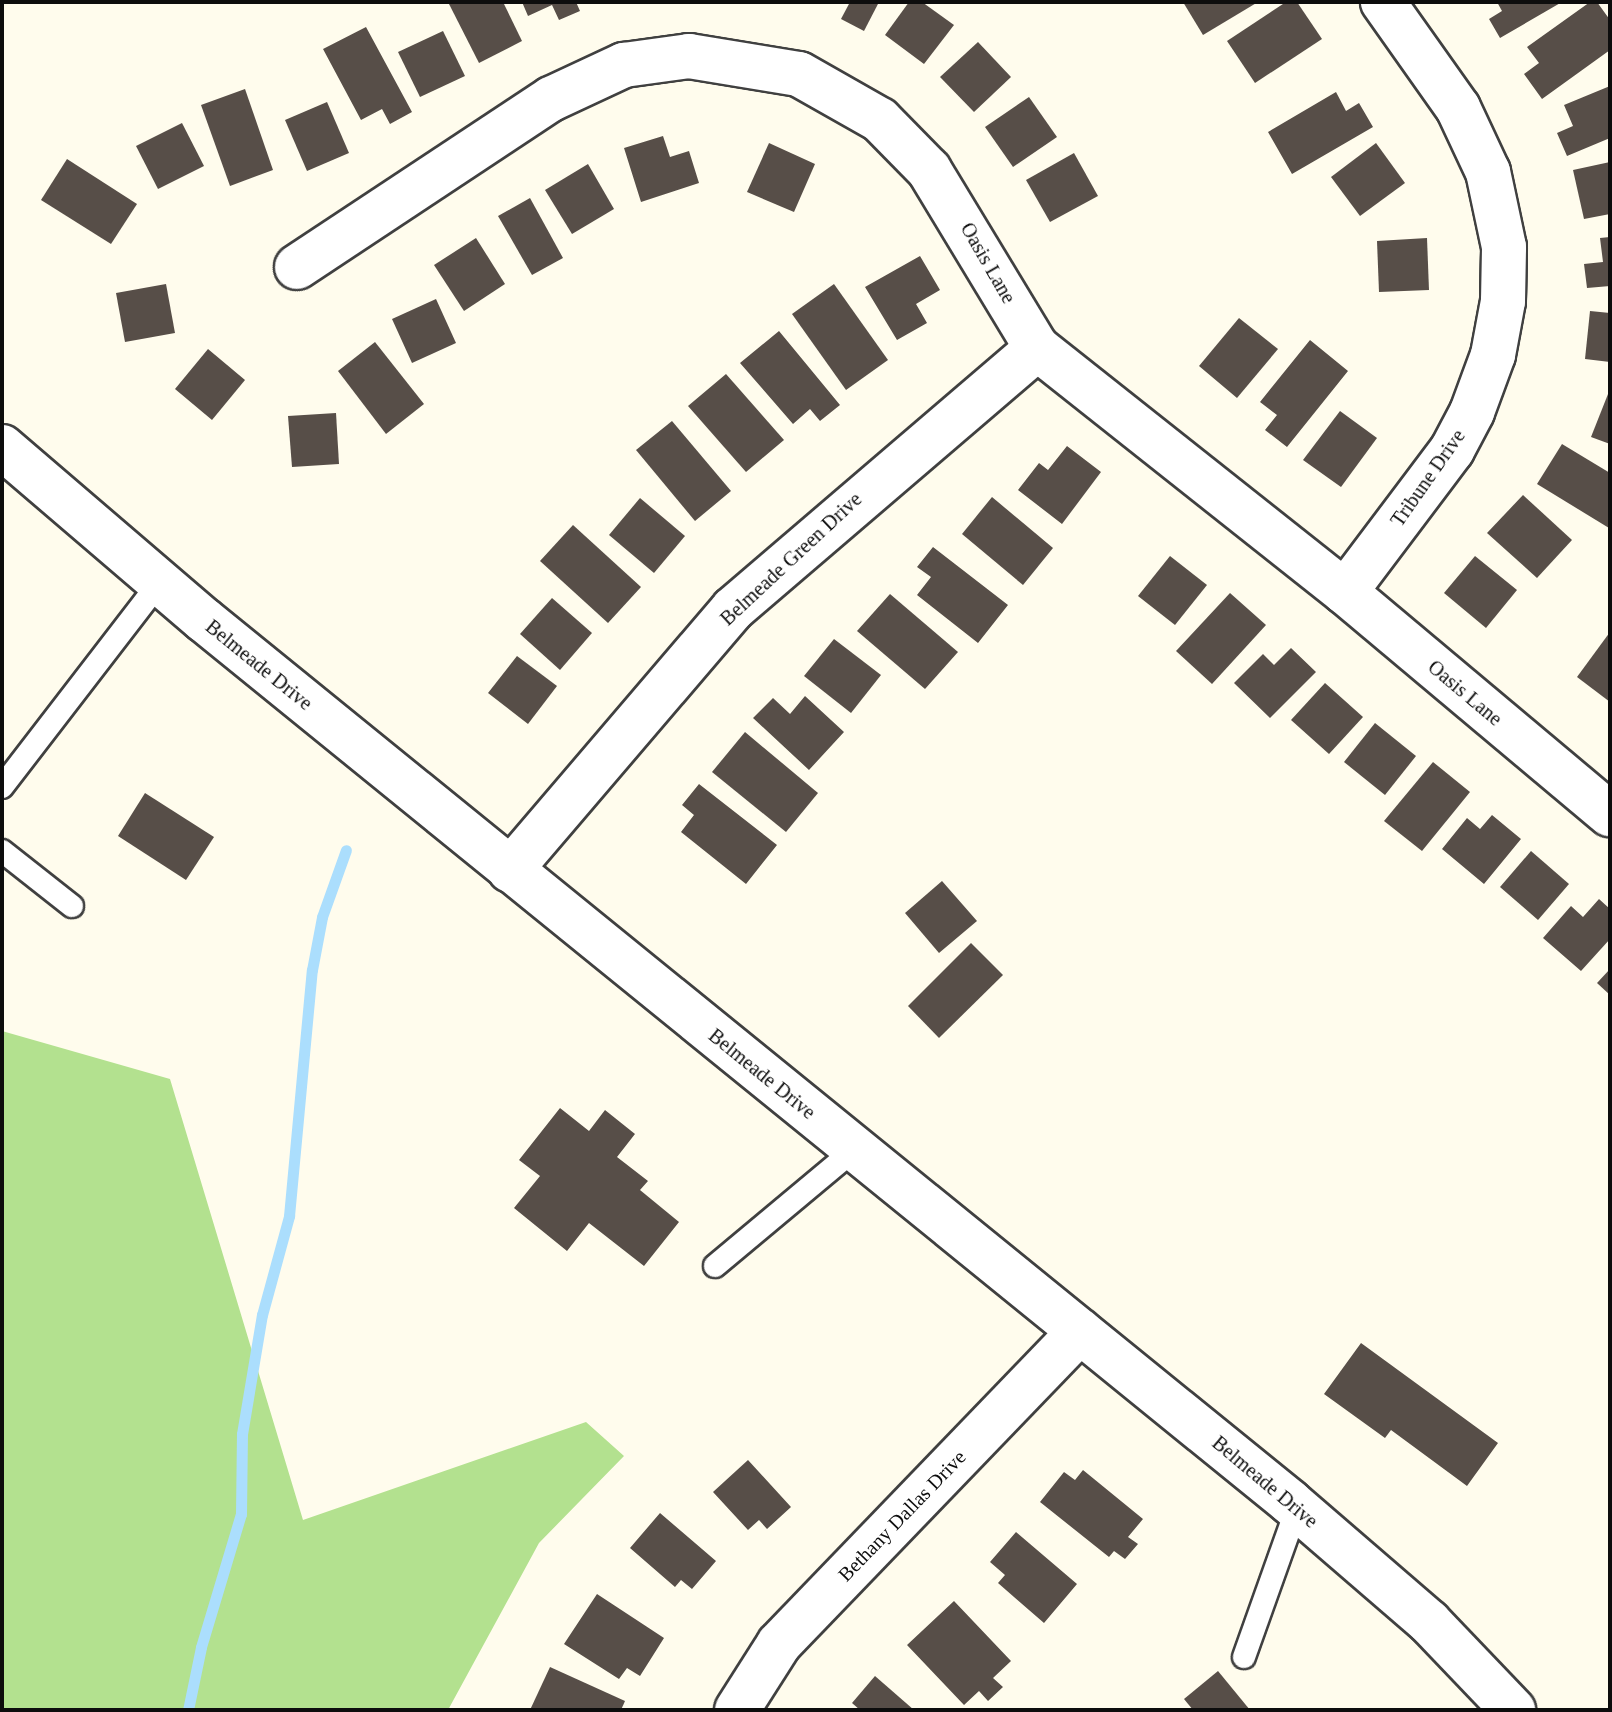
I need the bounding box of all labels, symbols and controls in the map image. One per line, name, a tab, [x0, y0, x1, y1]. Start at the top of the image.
street label: Oasis Lane	[955, 218, 1021, 308]
street label: Tribune Drive	[1386, 425, 1470, 531]
street label: Belmeade Green Drive	[715, 487, 867, 631]
street label: Belmeade Drive	[201, 615, 317, 715]
street label: Oasis Lane	[1423, 655, 1507, 731]
street label: Belmeade Drive	[704, 1024, 820, 1124]
street label: Belmeade Drive	[1207, 1431, 1323, 1533]
street label: Bethany Dallas Drive	[833, 1445, 971, 1587]

